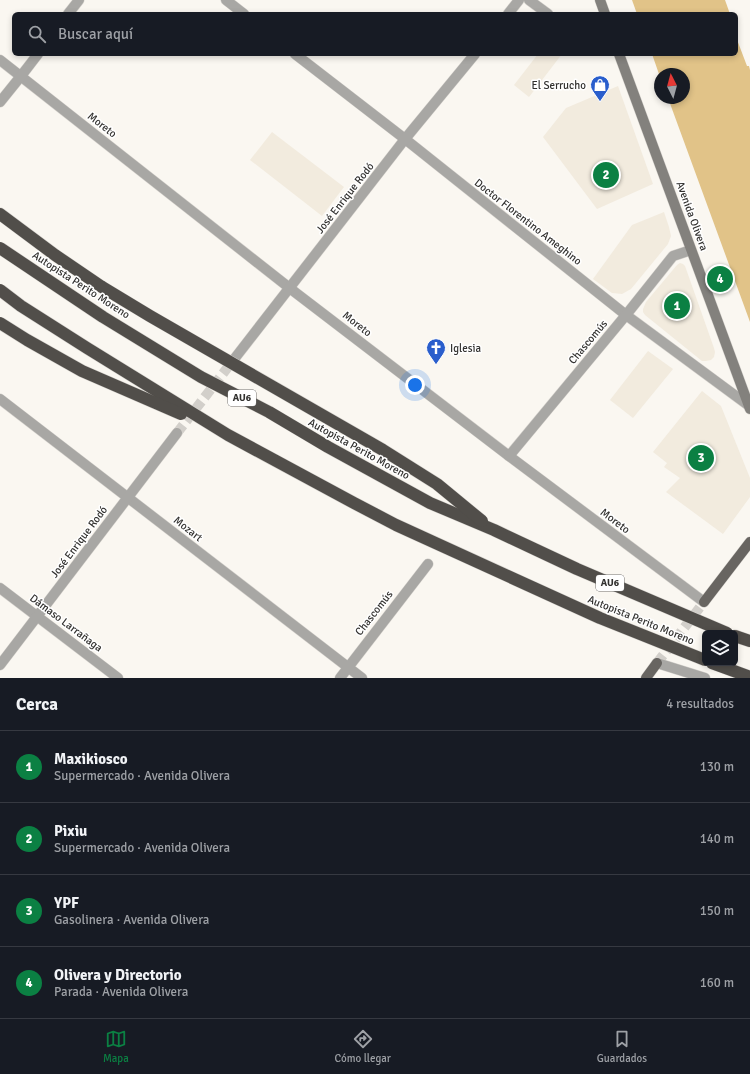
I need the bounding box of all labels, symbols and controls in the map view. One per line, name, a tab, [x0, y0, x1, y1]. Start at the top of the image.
search box	[12, 12, 738, 56]
icon: search	[26, 23, 48, 45]
text: Buscar aquí	[58, 25, 133, 43]
north arrow	[654, 68, 690, 104]
shop icon: El Serrucho	[589, 74, 611, 102]
place label: El Serrucho	[532, 79, 586, 92]
street label: Moreto	[85, 110, 119, 141]
street label: José Enrique Rodó	[313, 160, 377, 236]
pin: 2	[593, 160, 619, 190]
street label: Doctor Florentino Ameghino	[472, 176, 584, 268]
street label: Avenida Olivera	[673, 180, 711, 253]
street label: Autopista Perito Moreno	[30, 249, 132, 322]
pin: 4	[707, 264, 733, 294]
pin: 1	[664, 291, 690, 321]
street label: Moreto	[340, 309, 374, 340]
street label: Chascomús	[566, 317, 610, 367]
church icon: Iglesia	[425, 337, 447, 365]
place label: Iglesia	[450, 342, 481, 355]
your location	[405, 375, 425, 395]
road number: AU6	[228, 390, 256, 406]
street label: Autopista Perito Moreno	[306, 416, 412, 482]
pin: 3	[688, 443, 714, 473]
street label: José Enrique Rodó	[48, 503, 110, 580]
street label: Moreto	[598, 506, 632, 536]
street label: Mozart	[171, 514, 205, 544]
road number: AU6	[596, 575, 624, 591]
street label: Chascomús	[352, 588, 396, 638]
street label: Dámaso Larrañaga	[27, 591, 105, 655]
street label: Autopista Perito Moreno	[586, 593, 696, 647]
map controls	[702, 630, 738, 666]
button: layers	[702, 630, 738, 666]
text: Cerca	[16, 694, 58, 715]
text: 4 resultados	[666, 696, 734, 712]
text: Maxikiosco	[54, 750, 128, 768]
text: 1	[25, 759, 33, 775]
text: 130 m	[700, 759, 734, 775]
text: Supermercado · Avenida Olivera	[54, 768, 230, 784]
text: Pixiu	[54, 822, 87, 840]
text: 2	[25, 831, 33, 847]
text: 140 m	[700, 831, 734, 847]
text: Supermercado · Avenida Olivera	[54, 840, 230, 856]
text: YPF	[54, 894, 79, 912]
text: 3	[25, 903, 33, 919]
text: 150 m	[700, 903, 734, 919]
text: Gasolinera · Avenida Olivera	[54, 912, 209, 928]
text: Olivera y Directorio	[54, 966, 182, 984]
text: 4	[25, 975, 33, 991]
text: 160 m	[700, 975, 734, 991]
text: Parada · Avenida Olivera	[54, 984, 188, 1000]
tab: Mapa	[103, 1028, 129, 1065]
tab: Cómo llegar	[335, 1028, 391, 1065]
tab: Guardados	[597, 1028, 647, 1065]

